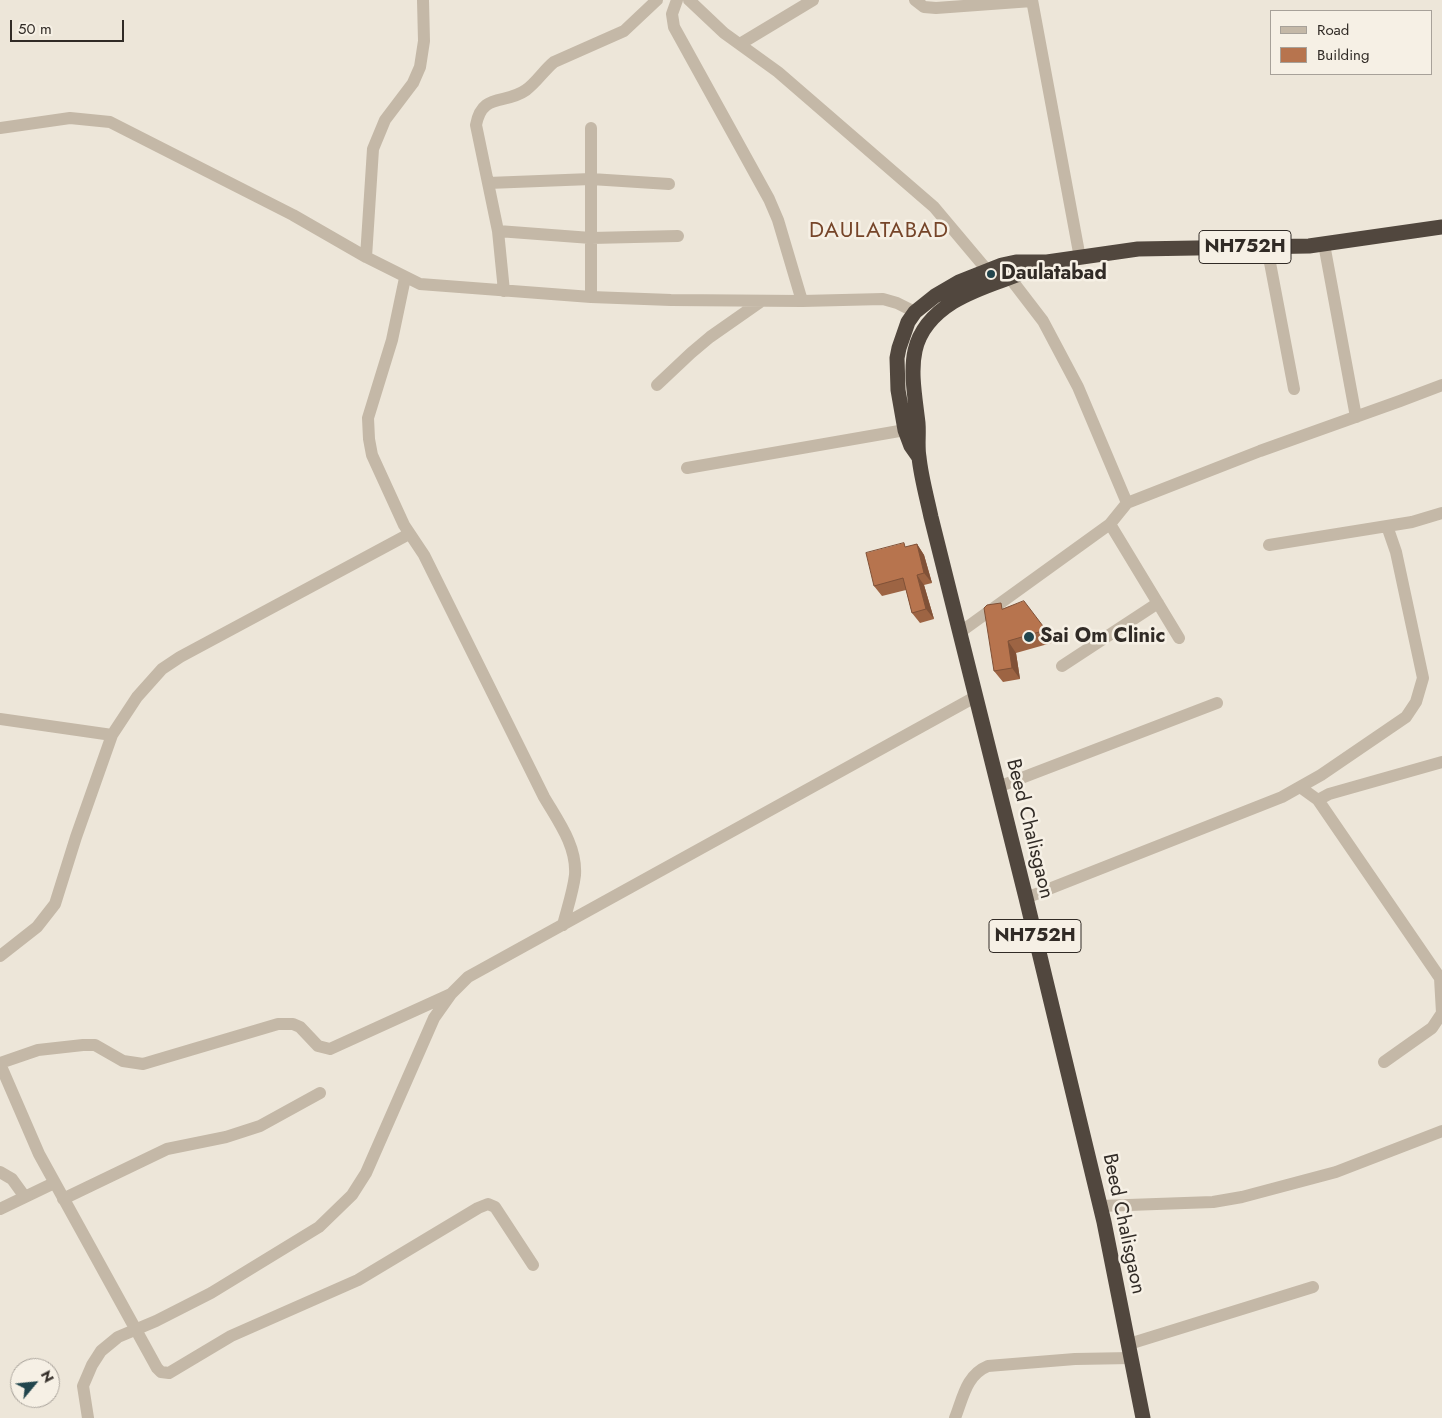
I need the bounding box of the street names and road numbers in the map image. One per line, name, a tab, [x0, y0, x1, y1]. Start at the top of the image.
road number: NH752H	[1199, 230, 1291, 264]
street label: Beed Chalisgaon	[1000, 757, 1058, 901]
road number: NH752H	[989, 919, 1081, 952]
street label: Beed Chalisgaon	[1096, 1151, 1150, 1297]

